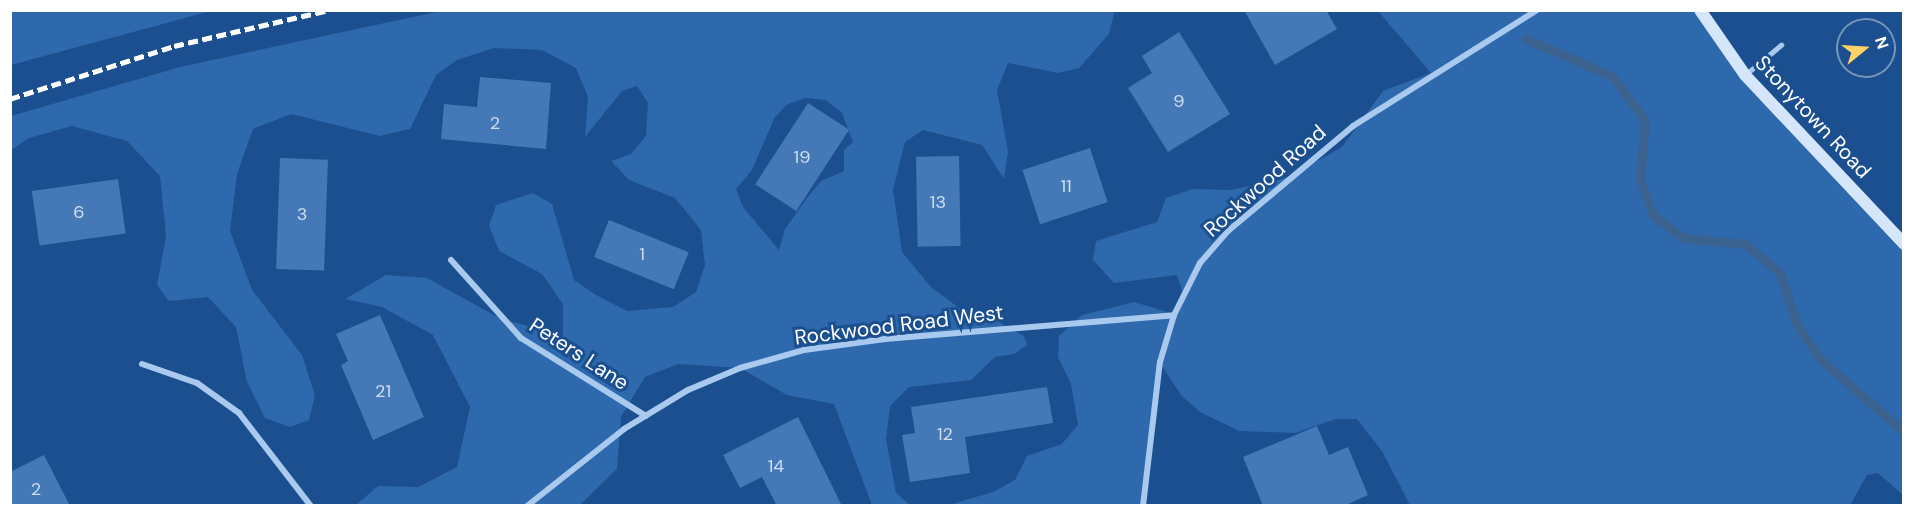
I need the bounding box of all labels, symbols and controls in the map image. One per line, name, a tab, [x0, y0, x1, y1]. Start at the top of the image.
north arrow	[1836, 18, 1896, 78]
text: N	[1870, 34, 1893, 52]
street label: Stonytown Road	[1750, 50, 1876, 184]
house number: 9	[1173, 90, 1185, 112]
house number: 2	[490, 112, 500, 134]
street label: Rockwood Road	[1199, 120, 1331, 242]
house number: 19	[794, 146, 810, 168]
house number: 11	[1060, 175, 1072, 197]
house number: 13	[930, 191, 946, 213]
house number: 6	[73, 201, 85, 223]
house number: 3	[297, 203, 307, 225]
house number: 1	[639, 243, 645, 265]
street label: Rockwood Road West	[793, 300, 1005, 350]
street label: Peters Lane	[525, 313, 633, 395]
house number: 21	[375, 380, 391, 402]
house number: 12	[937, 423, 953, 445]
house number: 14	[768, 455, 784, 477]
house number: 2	[31, 478, 41, 500]

